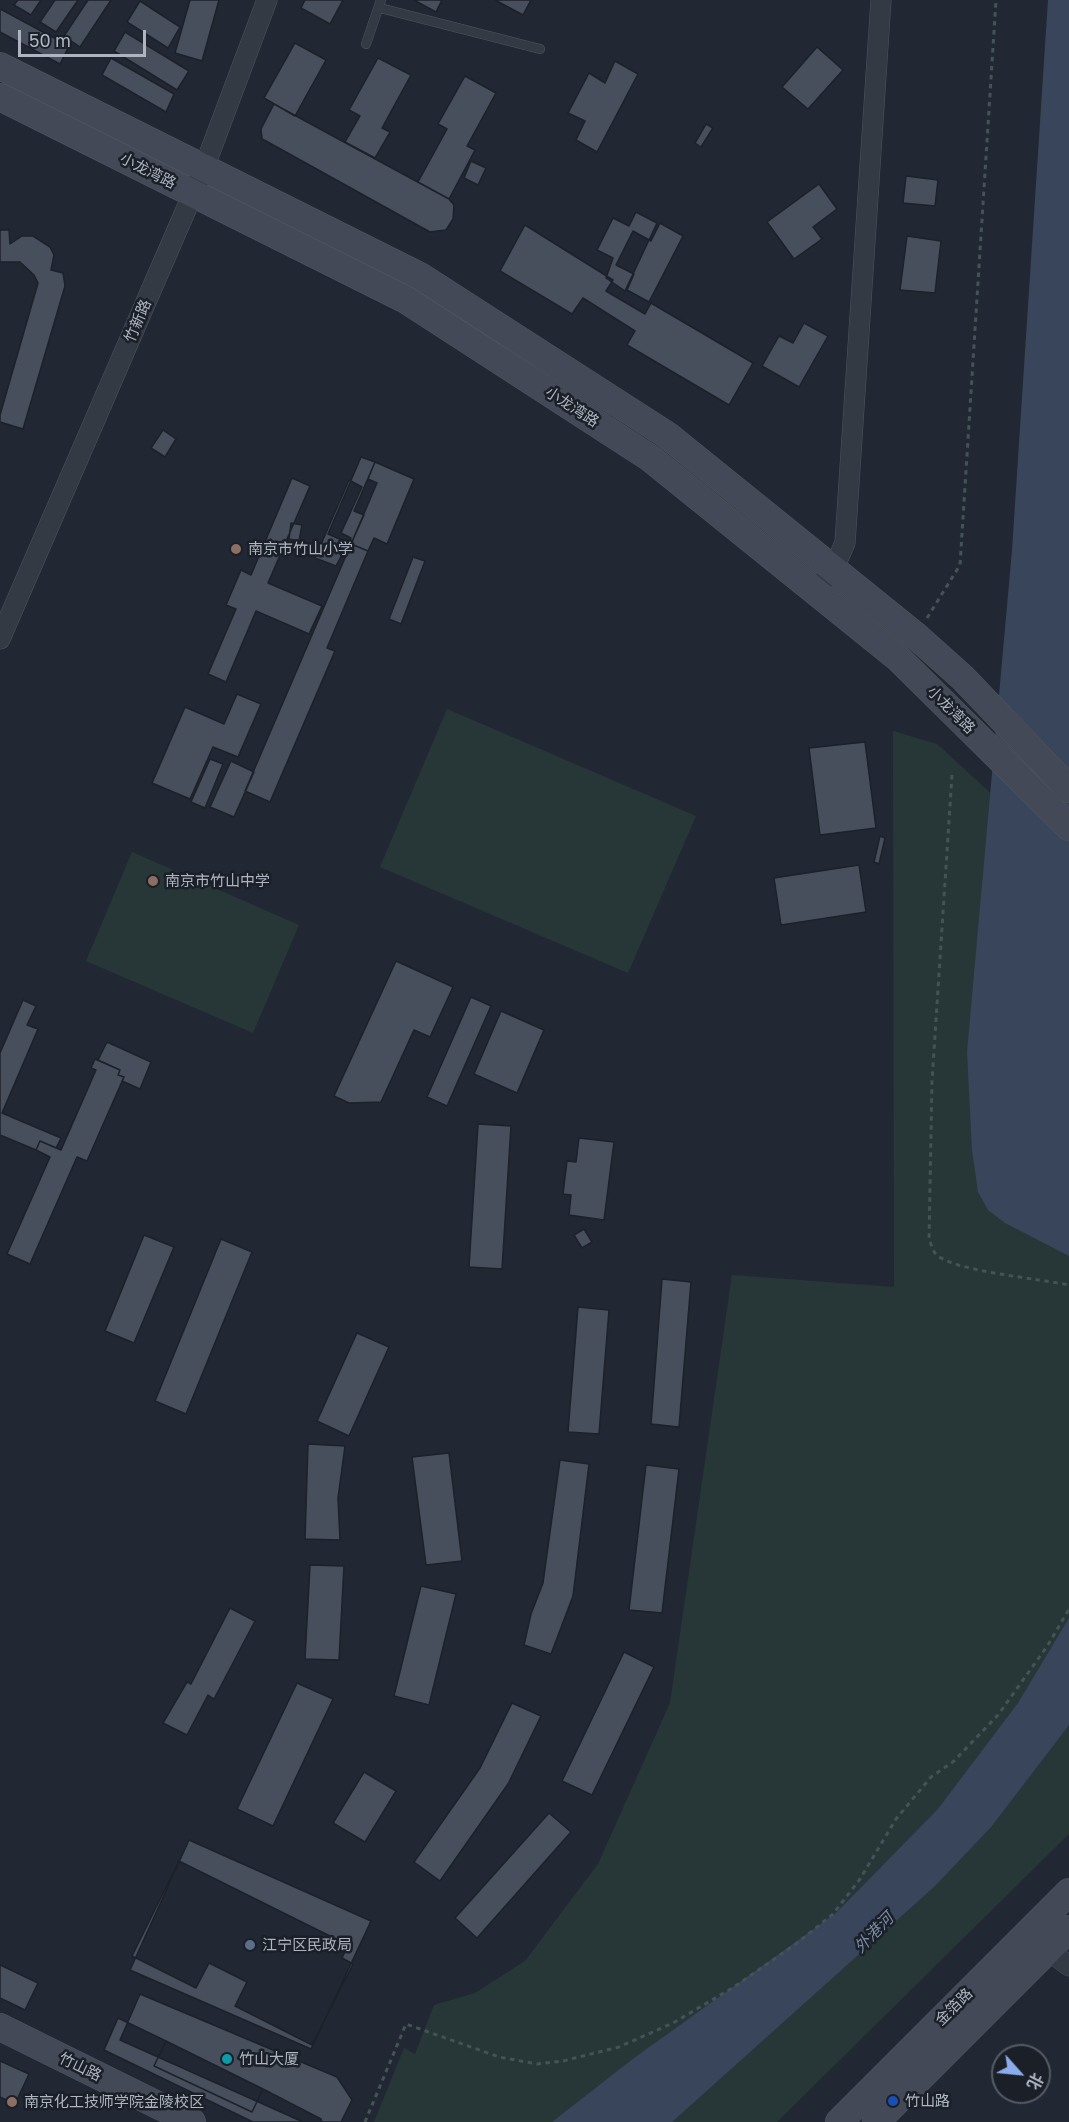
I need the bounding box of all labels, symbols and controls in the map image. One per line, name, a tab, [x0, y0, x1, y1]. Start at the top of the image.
scale bar	[21, 18, 148, 56]
text: 50 m	[29, 29, 71, 51]
street label: 小龙湾路	[117, 149, 179, 193]
street label: 竹新路	[121, 297, 155, 345]
street label: 小龙湾路	[542, 383, 602, 431]
place label: 南京市竹山小学	[248, 540, 353, 558]
marker: 南京市竹山小学	[229, 542, 243, 556]
street label: 小龙湾路	[923, 682, 979, 738]
place label: 南京市竹山中学	[165, 872, 270, 890]
marker: 南京市竹山中学	[146, 874, 160, 888]
water label: 外港河	[850, 1909, 898, 1957]
place label: 江宁区民政局	[262, 1936, 352, 1954]
marker: 江宁区民政局	[243, 1938, 257, 1952]
street label: 金箔路	[932, 1985, 976, 2029]
north arrow	[991, 2044, 1051, 2104]
street label: 竹山路	[56, 2049, 104, 2085]
place label: 竹山大厦	[239, 2050, 299, 2068]
marker: 竹山大厦	[220, 2052, 234, 2066]
text: 北	[1023, 2070, 1048, 2093]
place label: 竹山路	[905, 2092, 950, 2110]
place label: 南京化工技师学院金陵校区	[24, 2093, 204, 2111]
marker: 竹山路	[886, 2094, 900, 2108]
marker: 南京化工技师学院金陵校区	[5, 2095, 19, 2109]

